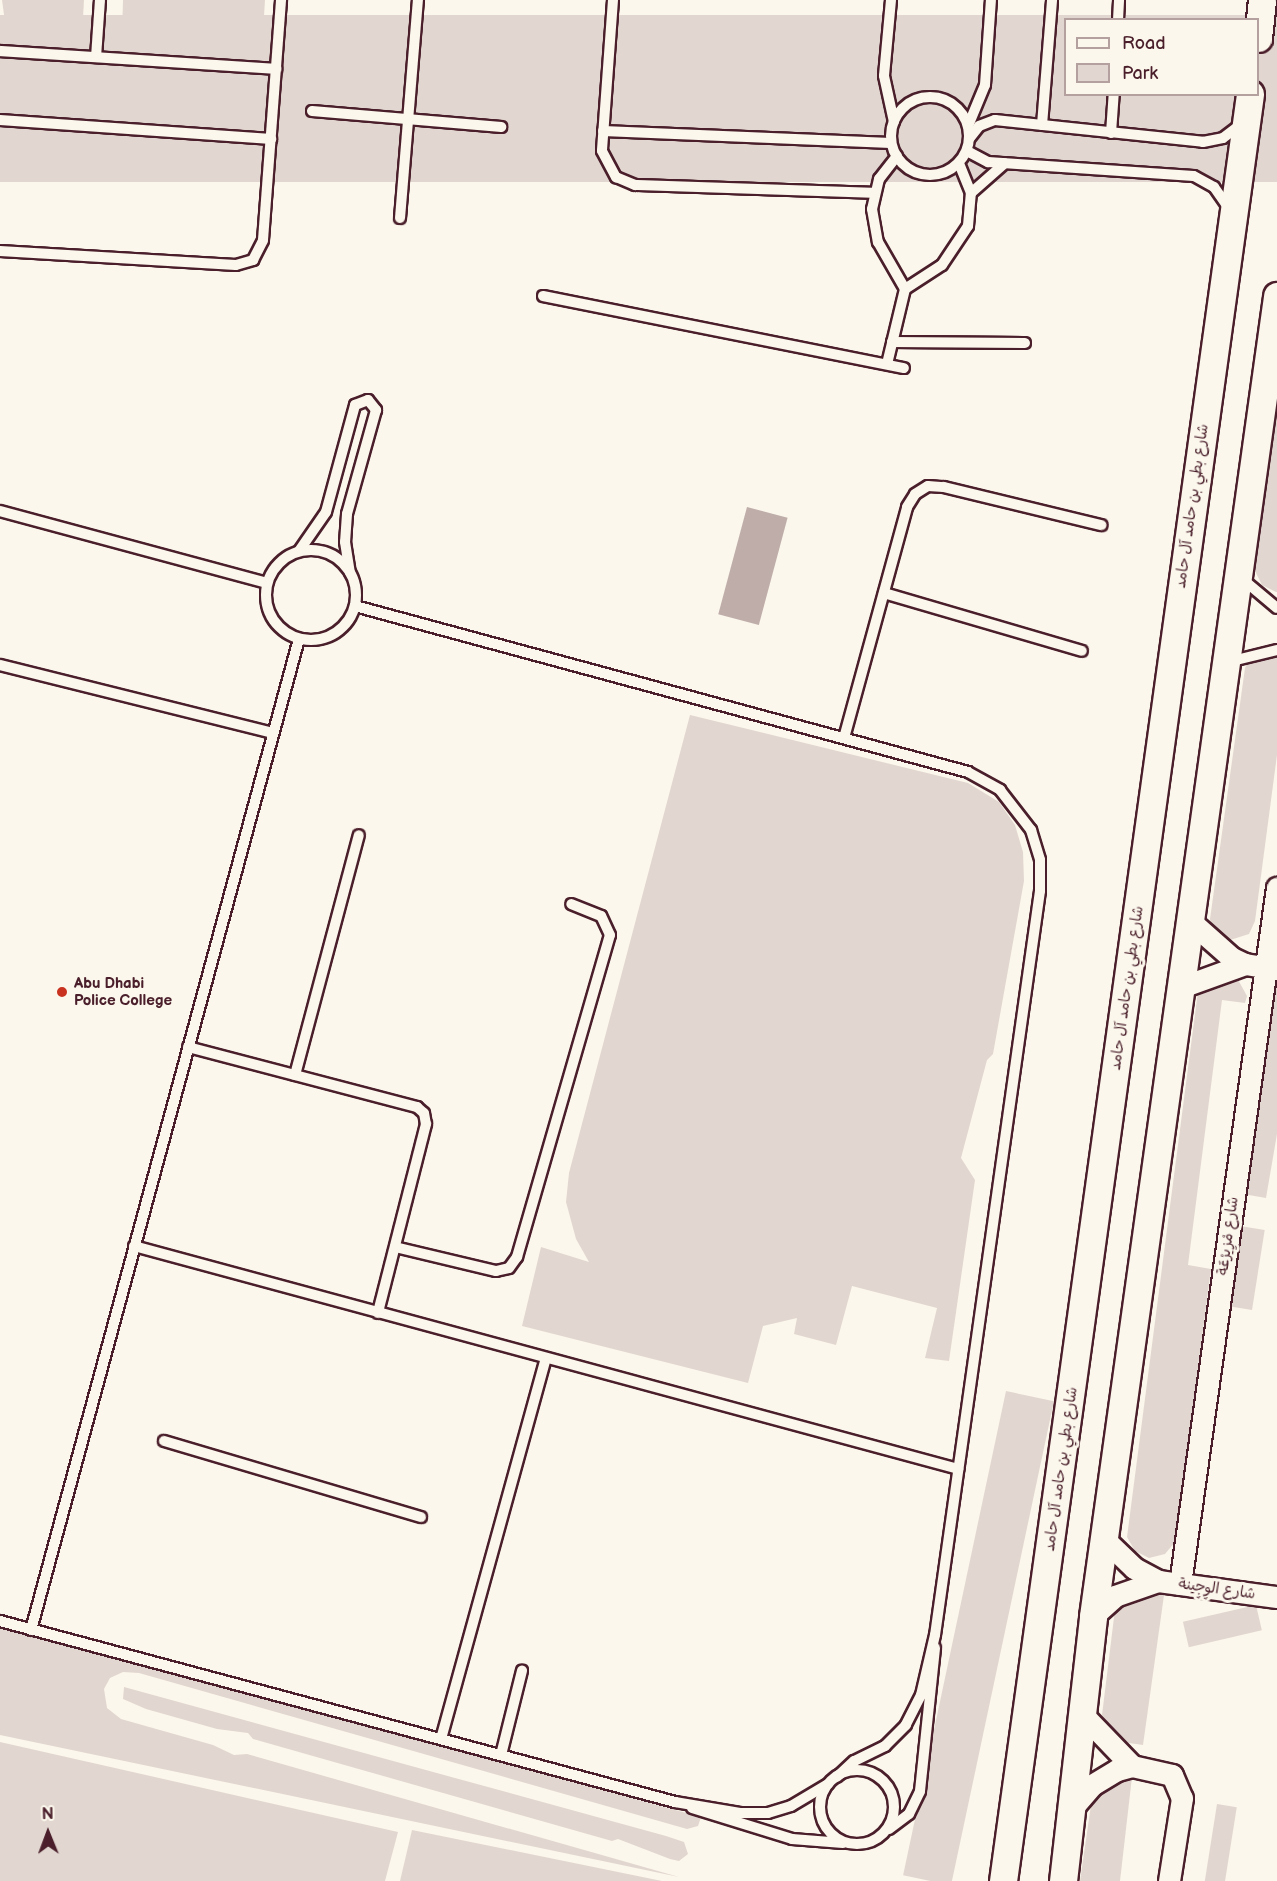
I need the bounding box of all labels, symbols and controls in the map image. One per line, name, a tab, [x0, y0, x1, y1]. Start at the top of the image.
legend	[1064, 18, 1259, 96]
text: Road	[1122, 33, 1166, 54]
text: Park	[1122, 63, 1158, 84]
street label: شارع بطي بن حامد آل حامد	[1172, 423, 1212, 589]
street label: شارع بطي بن حامد آل حامد	[1107, 905, 1147, 1071]
place label: Abu Dhabi Police College	[74, 974, 172, 1009]
marker: Abu Dhabi Police College	[55, 985, 69, 999]
street label: شارع مْزِيرْعَة	[1214, 1196, 1242, 1276]
street label: شارع بطي بن حامد آل حامد	[1041, 1386, 1081, 1552]
street label: شارع الوِجِينة	[1177, 1575, 1257, 1603]
north arrow	[18, 1803, 78, 1863]
text: N	[41, 1805, 54, 1824]

